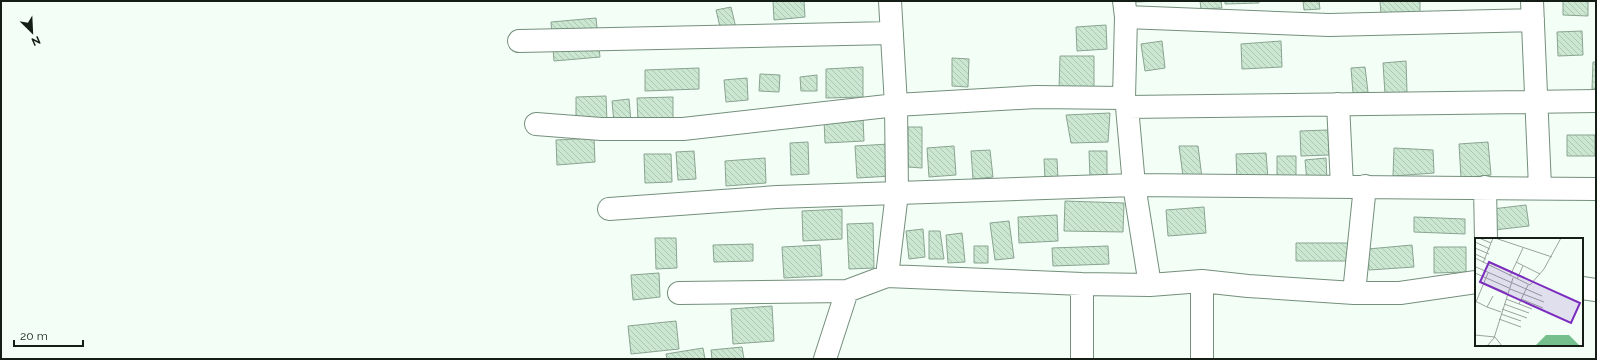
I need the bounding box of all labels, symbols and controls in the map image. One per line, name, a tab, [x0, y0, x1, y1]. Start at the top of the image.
north arrow	[12, 12, 52, 52]
text: N	[29, 33, 42, 48]
inset map	[1475, 238, 1583, 346]
scale bar	[14, 322, 83, 348]
text: 20 m	[20, 329, 48, 343]

